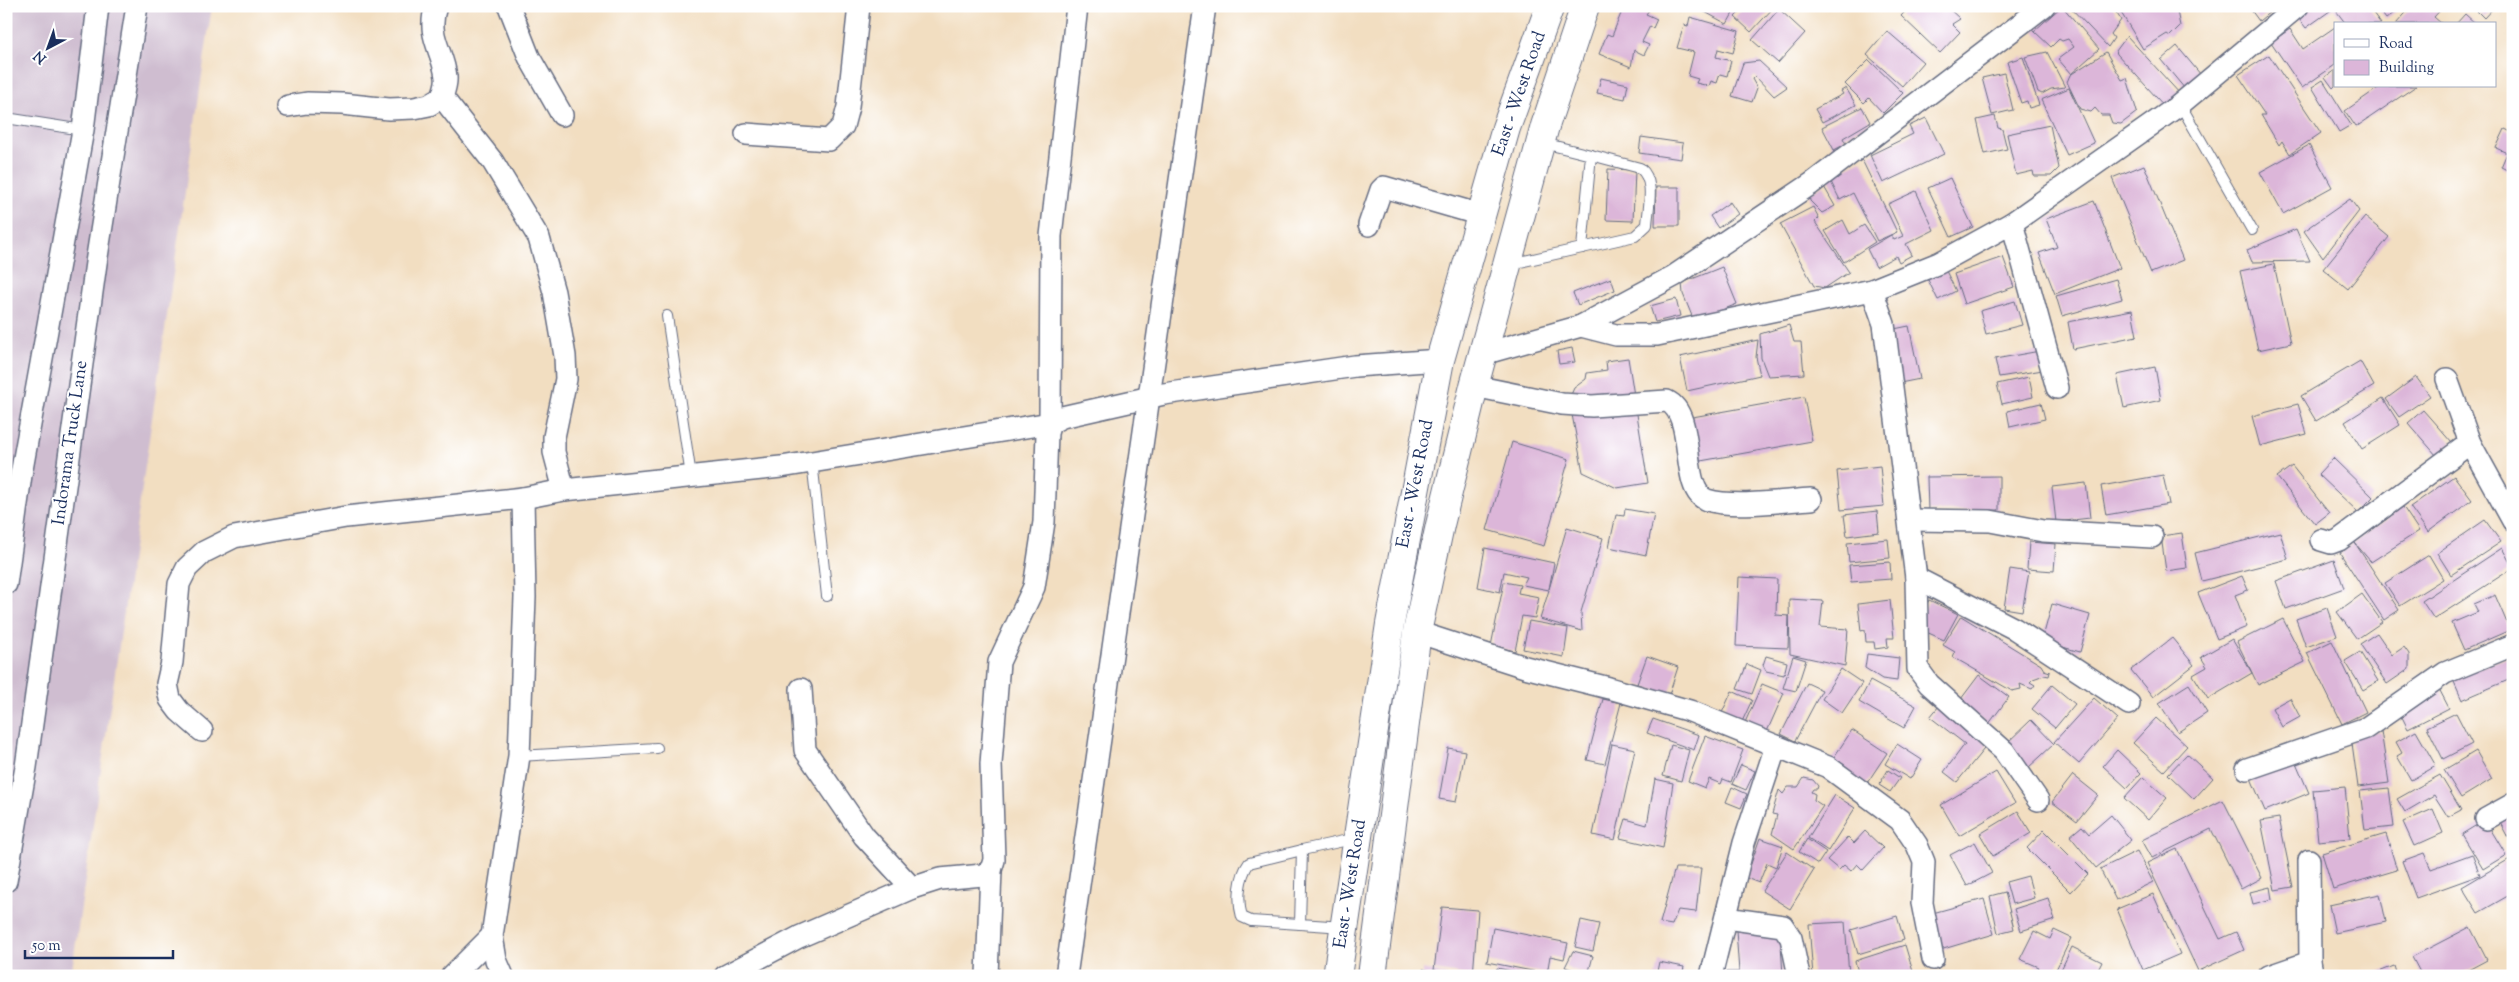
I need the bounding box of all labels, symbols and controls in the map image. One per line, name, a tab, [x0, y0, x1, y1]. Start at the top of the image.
north arrow	[22, 22, 72, 72]
legend	[2334, 22, 2496, 88]
street label: East - West Road	[1486, 28, 1554, 160]
text: Road	[2379, 34, 2413, 55]
text: N	[30, 45, 52, 68]
text: Building	[2379, 58, 2434, 79]
street label: Indorama Truck Lane	[47, 359, 95, 527]
street label: East - West Road	[1391, 418, 1441, 550]
street label: East - West Road	[1328, 818, 1374, 950]
scale bar	[25, 927, 172, 959]
text: 50 m	[31, 936, 61, 957]

